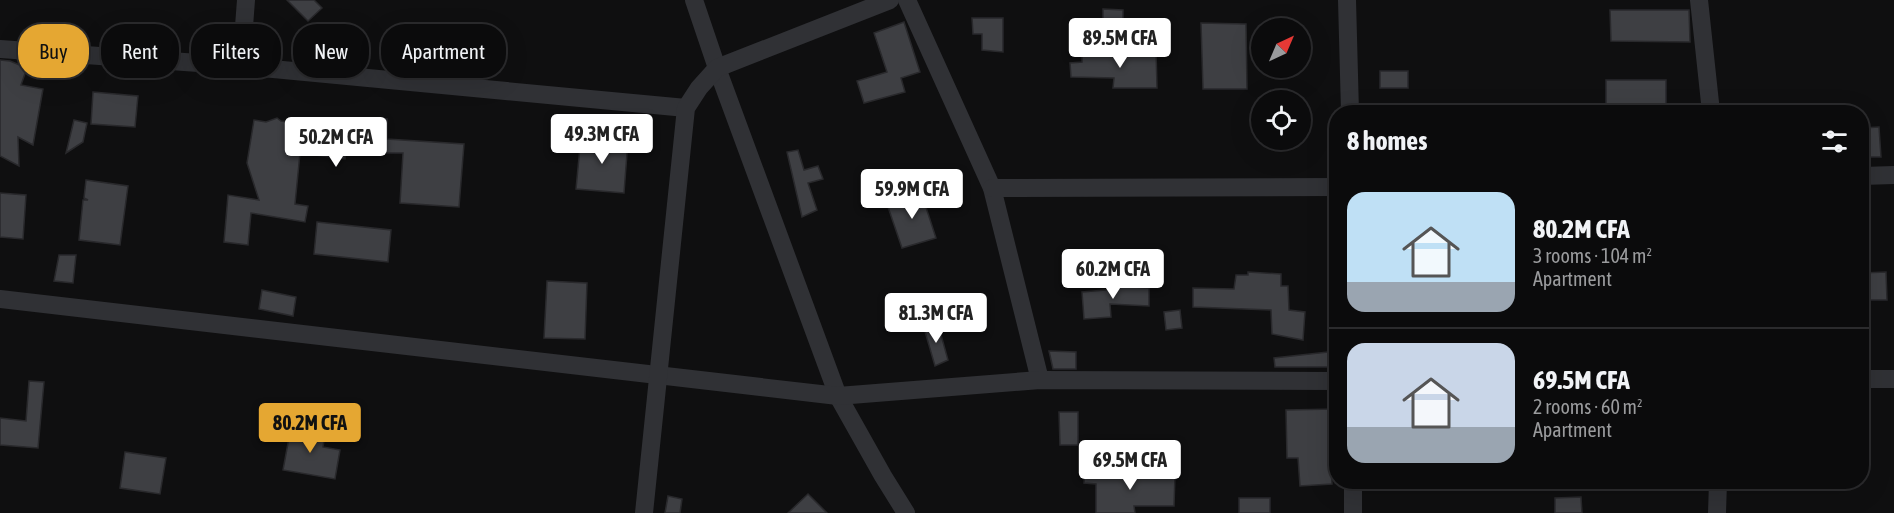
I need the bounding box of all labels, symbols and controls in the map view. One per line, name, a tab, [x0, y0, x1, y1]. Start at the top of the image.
pin: 89.5M CFA	[1051, 18, 1189, 69]
north arrow	[1251, 18, 1311, 78]
map controls	[1251, 18, 1311, 150]
chip: Buy	[18, 24, 89, 78]
chip: Rent	[101, 24, 179, 78]
chip: Filters	[191, 24, 281, 78]
chip: New	[293, 24, 369, 78]
chip: Apartment	[381, 24, 506, 78]
text: 89.5M CFA	[1083, 26, 1157, 49]
button: locate	[1251, 90, 1311, 150]
pin: 49.3M CFA	[533, 114, 671, 165]
pin: 50.2M CFA	[267, 117, 405, 168]
text: 49.3M CFA	[565, 122, 639, 145]
text: 50.2M CFA	[299, 125, 373, 148]
icon: filters	[1818, 125, 1851, 158]
text: 8 homes	[1347, 126, 1427, 156]
pin: 59.9M CFA	[843, 169, 981, 220]
text: 59.9M CFA	[875, 177, 949, 200]
text: 80.2M CFA	[1533, 214, 1630, 244]
icon: home	[1395, 216, 1467, 288]
text: 3 rooms · 104 m²	[1533, 244, 1652, 267]
pin: 60.2M CFA	[1044, 249, 1182, 300]
text: 60.2M CFA	[1076, 257, 1150, 280]
text: Apartment	[1533, 267, 1612, 290]
pin: 81.3M CFA	[867, 293, 1005, 344]
text: 81.3M CFA	[899, 301, 973, 324]
text: 69.5M CFA	[1533, 365, 1630, 395]
icon: home	[1395, 367, 1467, 439]
text: 2 rooms · 60 m²	[1533, 395, 1643, 418]
pin: 80.2M CFA	[241, 403, 379, 454]
text: 80.2M CFA	[273, 411, 347, 434]
text: Apartment	[1533, 418, 1612, 441]
pin: 69.5M CFA	[1061, 440, 1199, 491]
text: 69.5M CFA	[1093, 448, 1167, 471]

